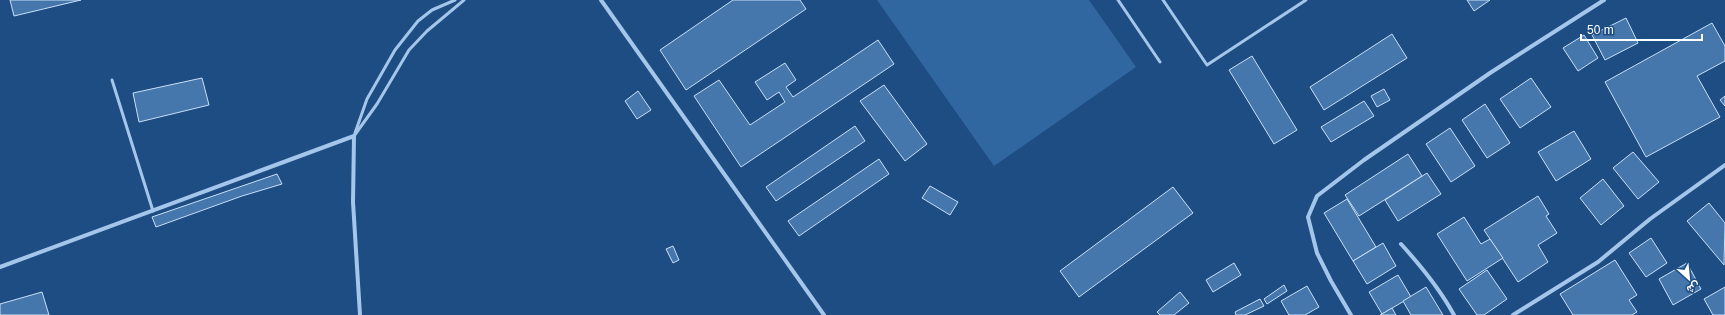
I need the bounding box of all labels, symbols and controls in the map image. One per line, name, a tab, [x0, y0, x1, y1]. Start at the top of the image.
scale bar	[1581, 16, 1702, 42]
text: 50 m	[1587, 23, 1614, 37]
north arrow	[1669, 259, 1709, 299]
text: ش	[1684, 279, 1702, 296]

